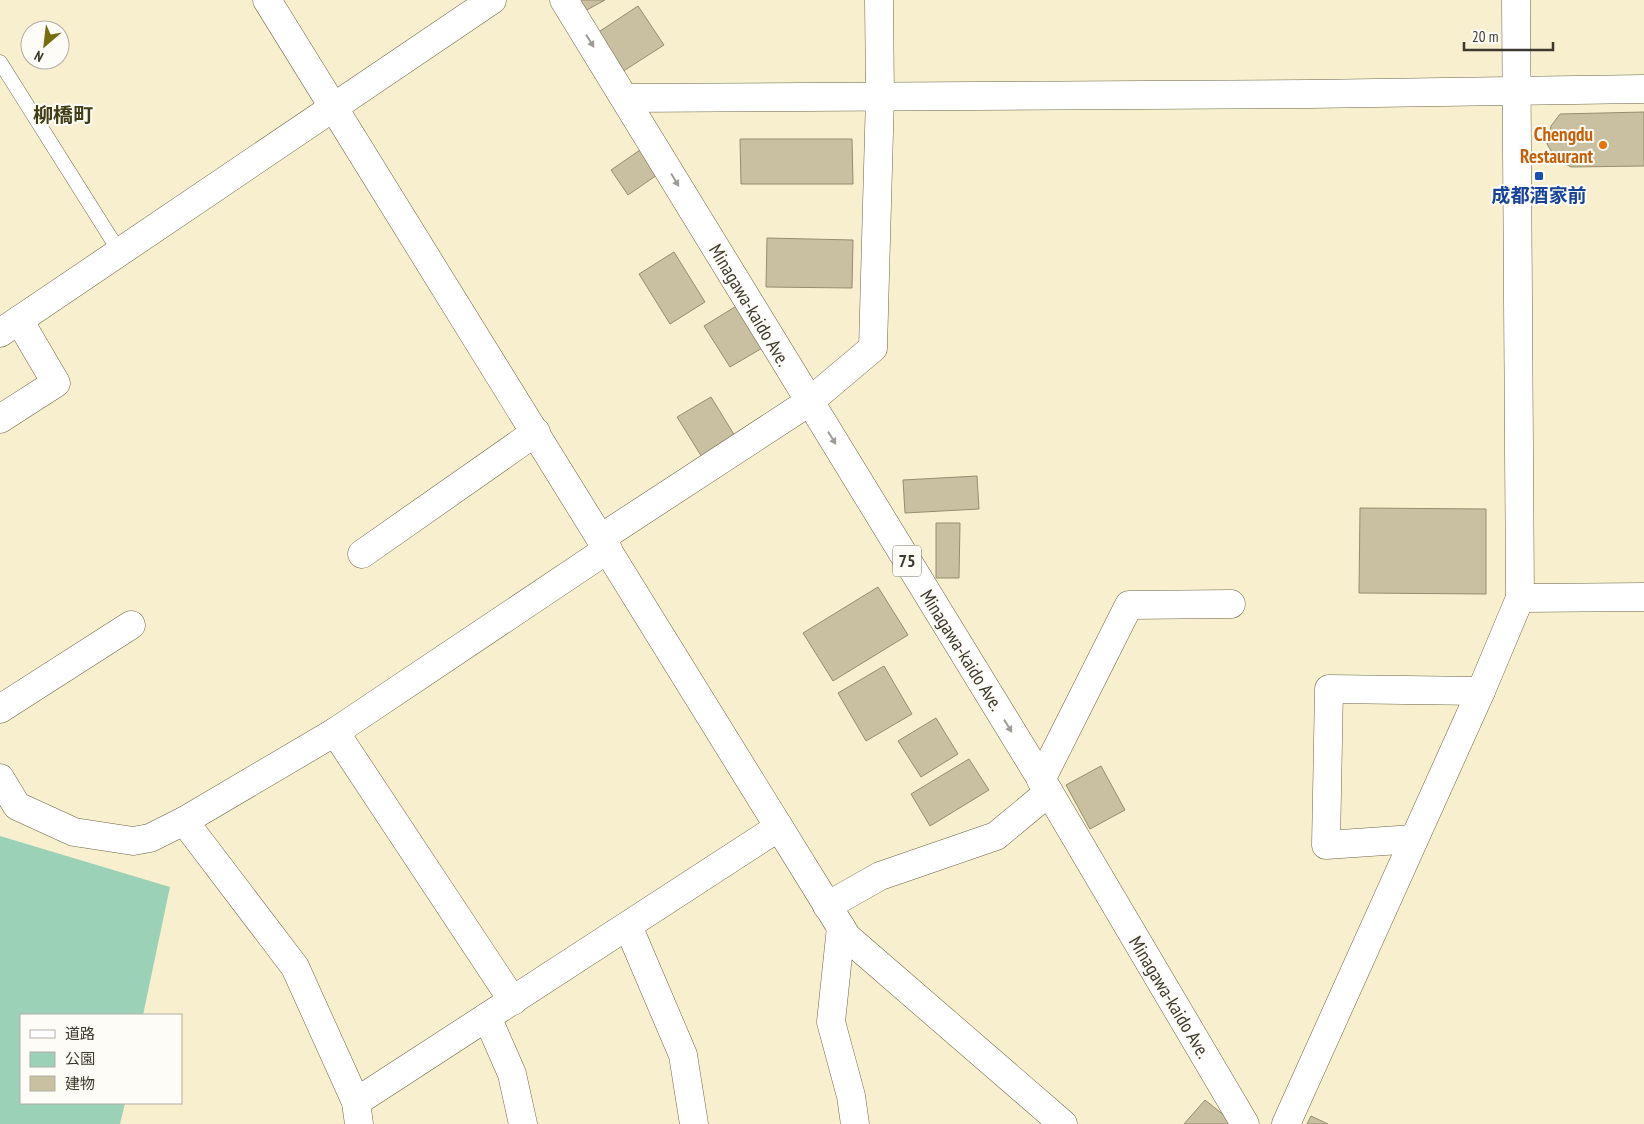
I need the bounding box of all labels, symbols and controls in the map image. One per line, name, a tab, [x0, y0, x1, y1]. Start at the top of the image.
north arrow	[20, 20, 70, 70]
scale bar	[1464, 20, 1553, 52]
text: 20 m	[1472, 27, 1498, 46]
one-way arrow	[585, 35, 595, 48]
text: N	[31, 47, 46, 66]
district label: 柳橋町	[33, 102, 93, 128]
place label: Chengdu Restaurant	[1520, 122, 1593, 168]
marker: Chengdu Restaurant	[1597, 139, 1609, 151]
marker: 成都酒家前	[1533, 170, 1545, 182]
one-way arrow	[670, 173, 680, 186]
place label: 成都酒家前	[1491, 183, 1587, 207]
street label: Minagawa-kaido Ave.	[704, 240, 796, 370]
one-way arrow	[827, 432, 836, 445]
road number: 75	[893, 546, 921, 576]
street label: Minagawa-kaido Ave.	[915, 585, 1009, 715]
one-way arrow	[1004, 720, 1013, 733]
street label: Minagawa-kaido Ave.	[1124, 932, 1216, 1062]
legend	[20, 1014, 182, 1104]
text: 道路	[65, 1024, 95, 1043]
text: 公園	[65, 1049, 95, 1068]
text: 建物	[65, 1074, 95, 1093]

